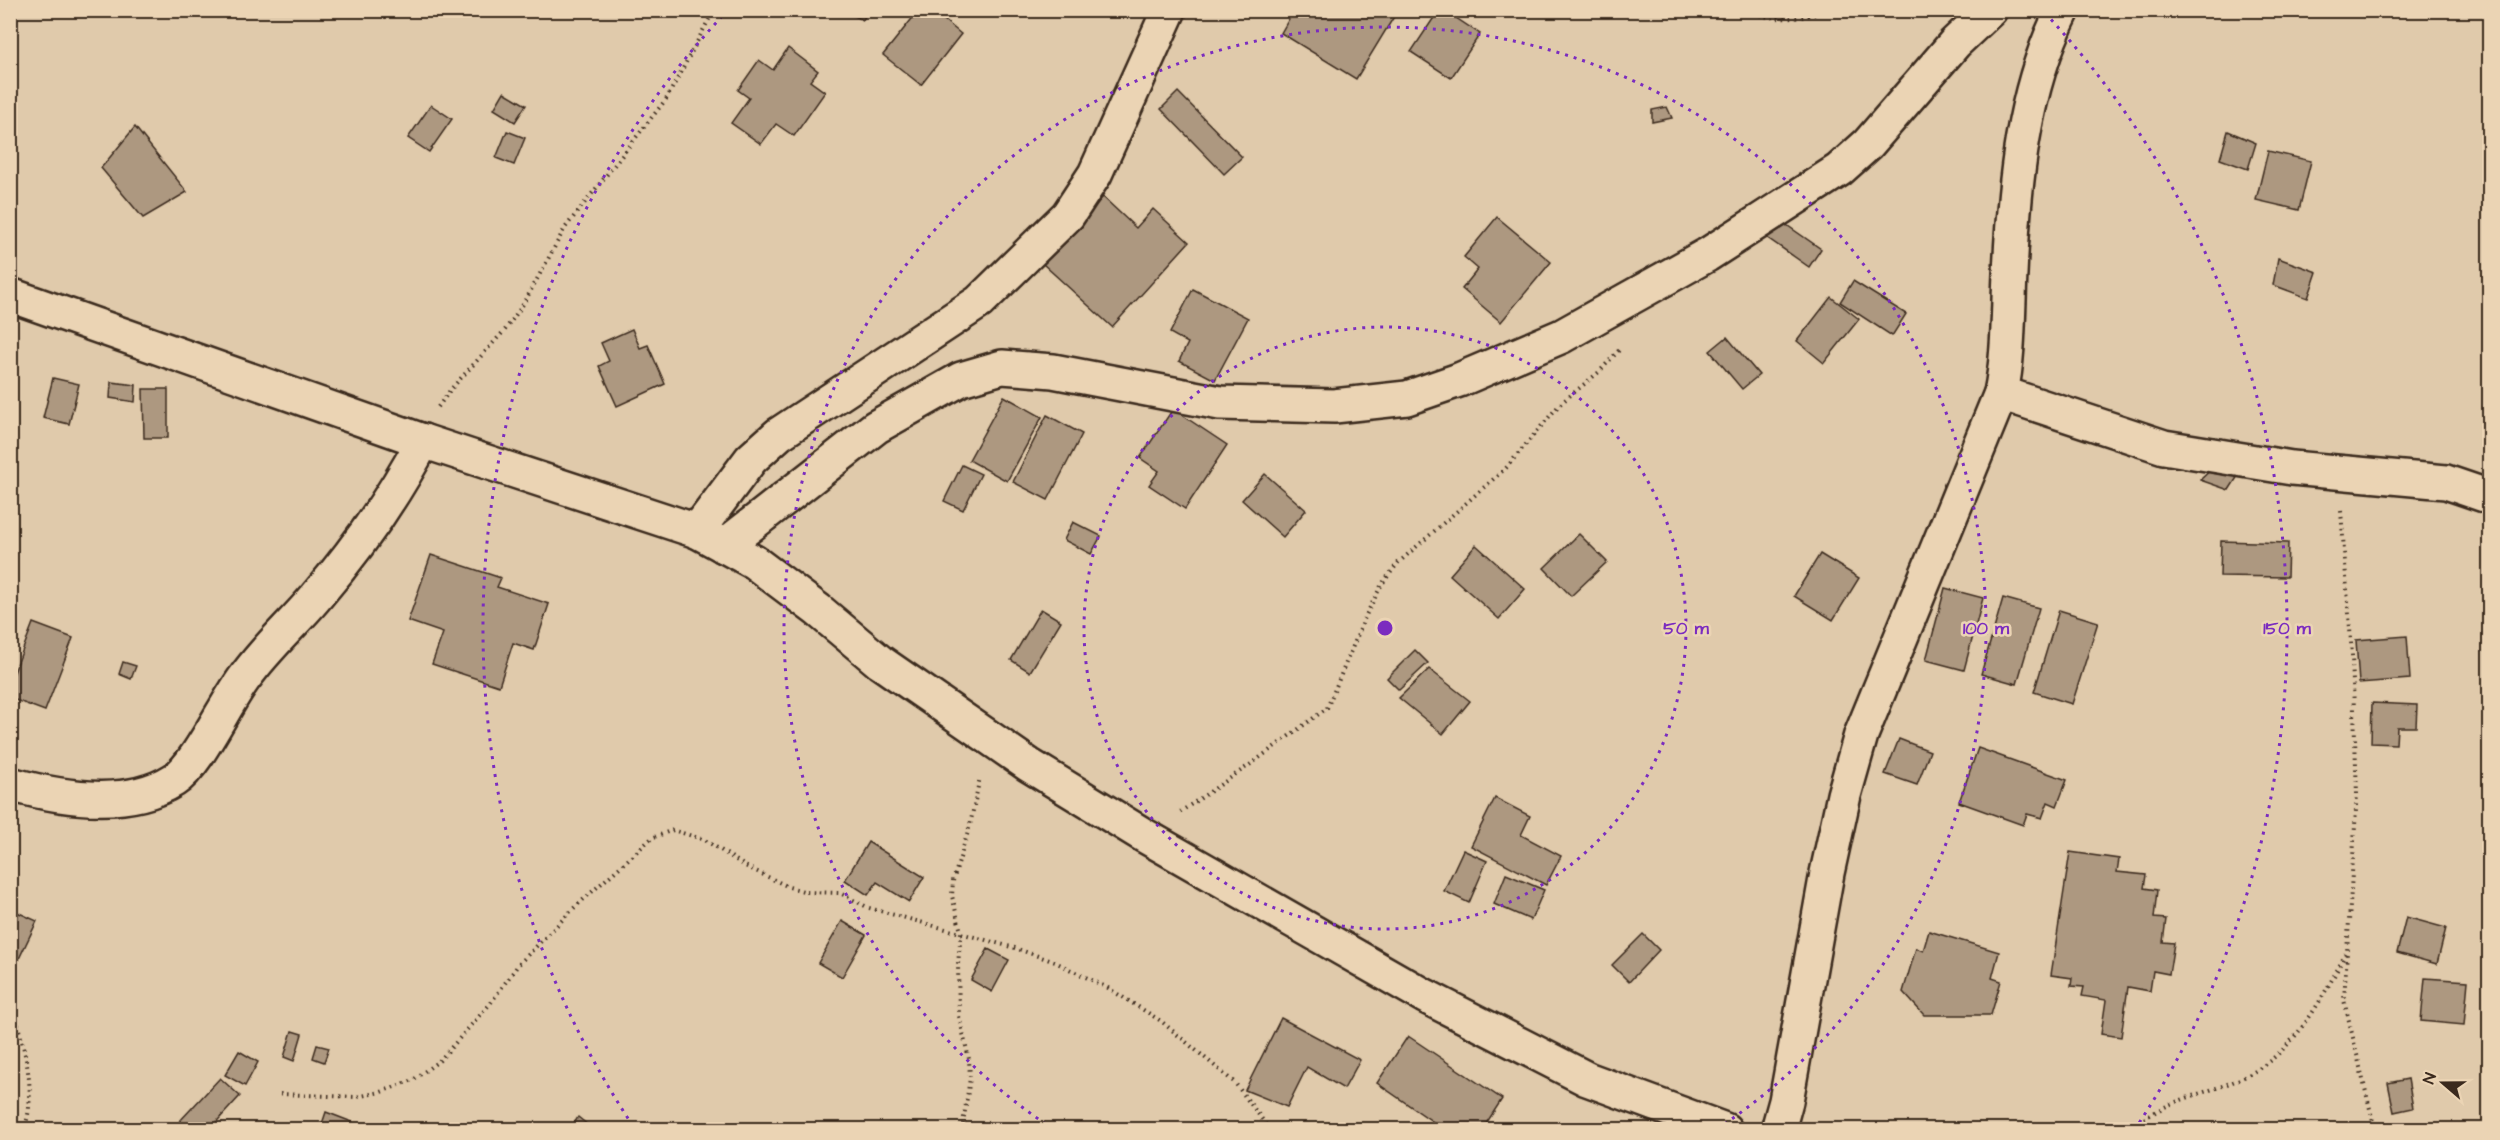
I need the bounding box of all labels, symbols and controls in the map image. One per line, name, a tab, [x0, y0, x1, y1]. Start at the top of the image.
text: 50 m	[1663, 616, 1710, 641]
text: 100 m	[1963, 616, 2010, 641]
text: 150 m	[2263, 616, 2312, 641]
centre of rings	[1375, 618, 1395, 638]
north arrow	[2413, 1053, 2473, 1113]
text: N	[2418, 1070, 2442, 1087]

